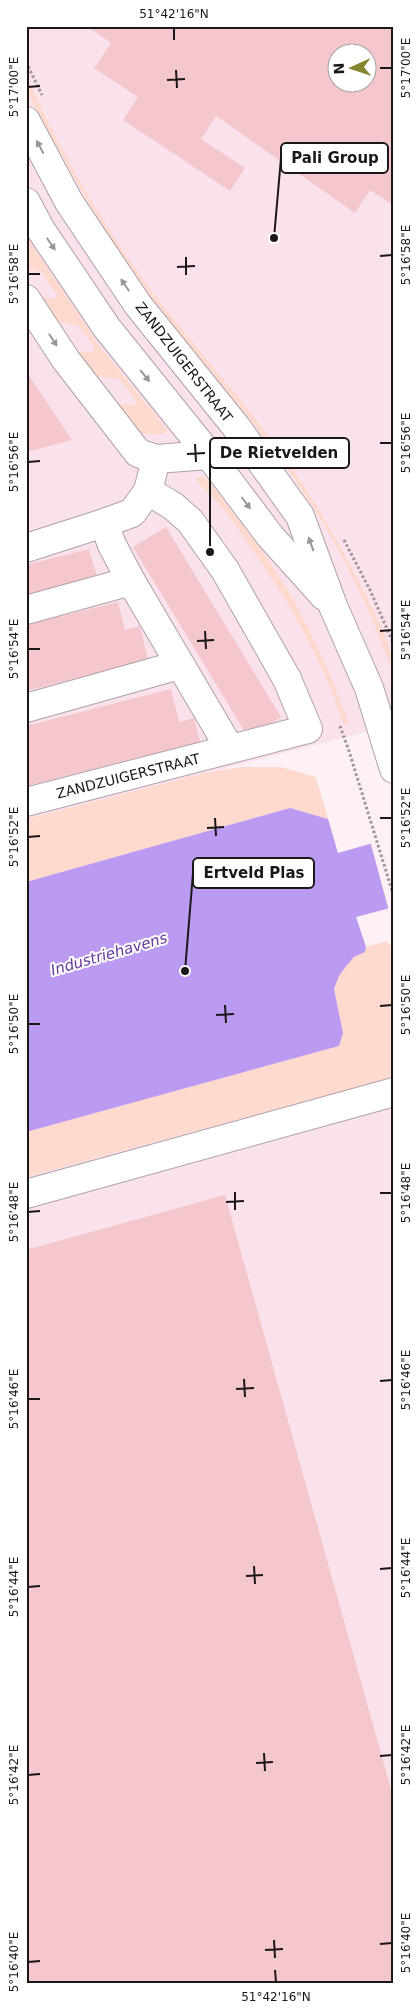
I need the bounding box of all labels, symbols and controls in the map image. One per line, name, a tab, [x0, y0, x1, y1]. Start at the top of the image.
text: 51°42'16"N	[139, 7, 209, 21]
text: 5°17'00"E	[399, 38, 413, 98]
north arrow	[328, 42, 378, 92]
text: 5°17'00"E	[7, 57, 21, 117]
text: N	[331, 62, 347, 75]
one-way arrow	[36, 140, 44, 154]
callout: Pali Group	[281, 143, 388, 173]
text: Pali Group	[291, 149, 379, 167]
text: 5°16'58"E	[399, 225, 413, 285]
one-way arrow	[46, 237, 56, 250]
text: 5°16'58"E	[7, 244, 21, 304]
one-way arrow	[120, 278, 130, 292]
street label: ZANDZUIGERSTRAAT	[132, 299, 236, 425]
one-way arrow	[48, 333, 58, 347]
one-way arrow	[140, 369, 151, 382]
text: 5°16'56"E	[399, 413, 413, 473]
text: 5°16'56"E	[7, 432, 21, 492]
callout: De Rietvelden	[210, 438, 349, 468]
text: De Rietvelden	[220, 444, 338, 462]
one-way arrow	[241, 496, 251, 510]
one-way arrow	[307, 536, 315, 551]
text: 5°16'54"E	[399, 600, 413, 660]
text: 5°16'54"E	[7, 619, 21, 679]
street label: ZANDZUIGERSTRAAT	[55, 750, 202, 802]
text: 5°16'52"E	[399, 788, 413, 848]
text: 5°16'52"E	[7, 807, 21, 867]
callout: Ertveld Plas	[193, 858, 314, 888]
text: Ertveld Plas	[203, 864, 305, 882]
water label: Industriehavens	[49, 929, 169, 979]
text: 5°16'50"E	[399, 975, 413, 1035]
text: 5°16'50"E	[7, 994, 21, 1054]
text: 5°16'48"E	[399, 1163, 413, 1223]
text: 5°16'48"E	[7, 1182, 21, 1242]
text: 5°16'46"E	[399, 1350, 413, 1410]
text: 5°16'46"E	[7, 1369, 21, 1429]
text: 5°16'44"E	[399, 1538, 413, 1598]
text: 5°16'44"E	[7, 1557, 21, 1617]
text: 5°16'42"E	[399, 1725, 413, 1785]
text: 5°16'42"E	[7, 1745, 21, 1805]
text: 5°16'40"E	[399, 1913, 413, 1973]
text: 5°16'40"E	[7, 1932, 21, 1992]
text: 51°42'16"N	[241, 1990, 311, 2004]

